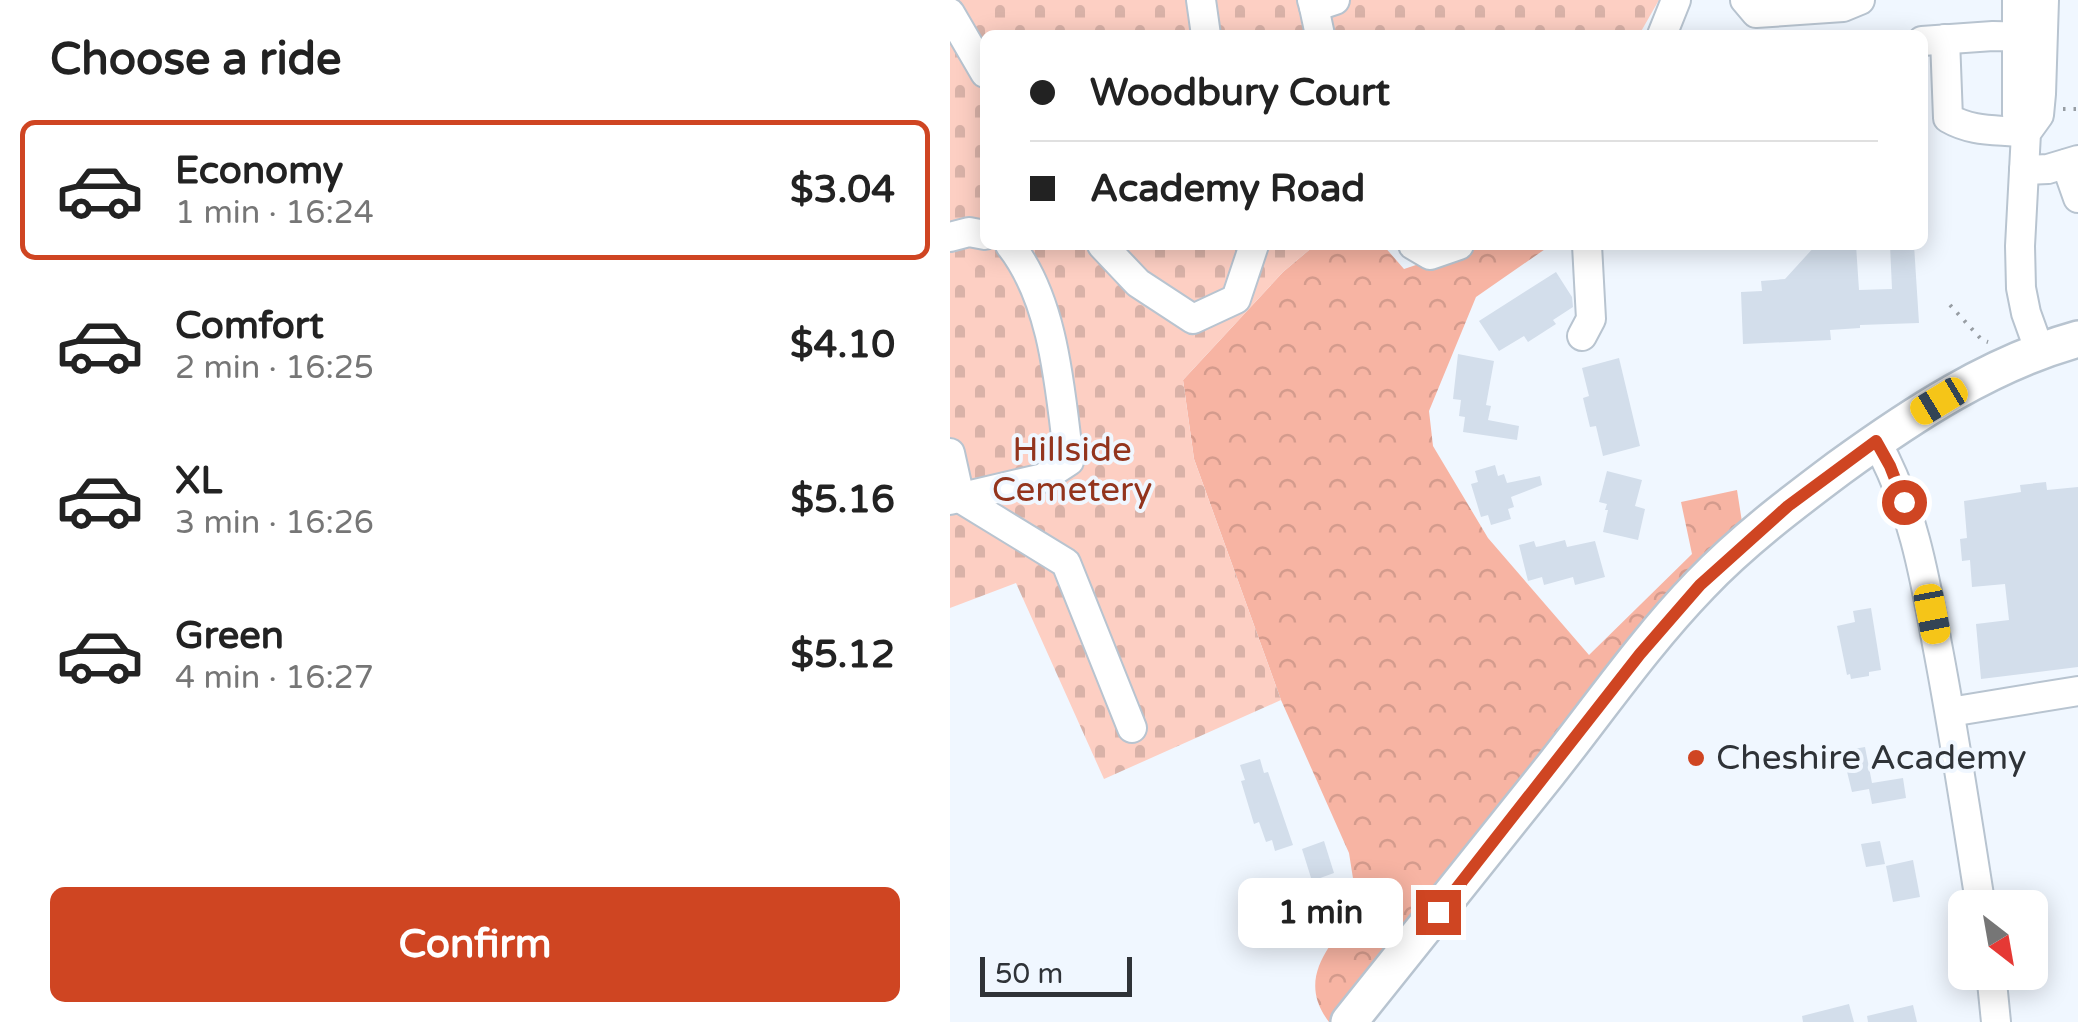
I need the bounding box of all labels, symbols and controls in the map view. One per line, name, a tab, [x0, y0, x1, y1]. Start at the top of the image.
text: Choose a ride	[50, 33, 341, 87]
text: Woodbury Court	[1090, 70, 1390, 116]
icon: car	[55, 145, 145, 235]
text: Economy	[175, 148, 343, 194]
text: Academy Road	[1090, 166, 1365, 212]
text: $3.04	[790, 167, 895, 213]
text: 1 min · 16:24	[175, 194, 374, 232]
icon: car	[55, 300, 145, 390]
text: Comfort	[175, 303, 324, 349]
text: $4.10	[790, 322, 895, 368]
text: 2 min · 16:25	[175, 349, 374, 387]
car	[1906, 373, 1972, 429]
park label: Hillside Cemetery	[992, 429, 1152, 511]
icon: car	[55, 455, 145, 545]
text: XL	[175, 458, 222, 504]
text: $5.16	[790, 477, 895, 523]
route start	[1882, 480, 1927, 525]
text: 3 min · 16:26	[175, 504, 374, 542]
car	[1912, 582, 1952, 646]
icon: car	[55, 610, 145, 700]
text: Green	[175, 613, 284, 659]
text: $5.12	[790, 632, 895, 678]
text: 4 min · 16:27	[175, 659, 374, 697]
place label: Cheshire Academy	[1716, 737, 2027, 779]
marker: Cheshire Academy	[1685, 747, 1707, 769]
callout: 1 min	[1238, 877, 1403, 947]
button: Confirm	[50, 887, 900, 1002]
route end	[1416, 890, 1461, 935]
north arrow	[1948, 890, 2048, 990]
map controls	[1948, 890, 2048, 990]
text: 1 min	[1278, 894, 1363, 932]
scale bar	[980, 952, 1132, 996]
text: 50 m	[995, 957, 1063, 991]

